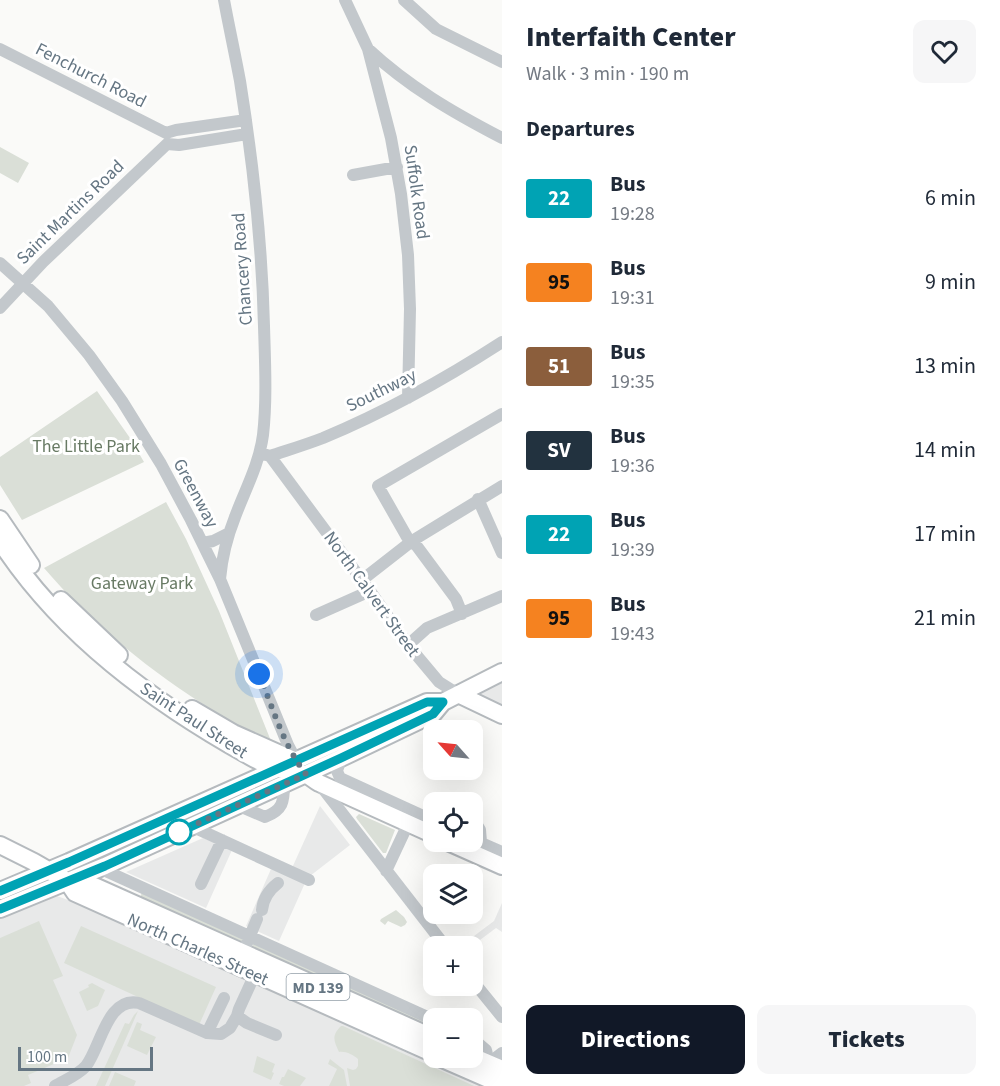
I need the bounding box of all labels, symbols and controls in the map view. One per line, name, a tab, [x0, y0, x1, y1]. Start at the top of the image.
text: Interfaith Center	[526, 17, 736, 57]
button: heart	[913, 20, 976, 83]
street label: Fenchurch Road	[31, 37, 151, 114]
text: Walk · 3 min · 190 m	[526, 60, 689, 88]
text: Departures	[526, 113, 635, 145]
street label: Suffolk Road	[398, 143, 436, 241]
street label: Saint Martins Road	[11, 154, 130, 270]
text: Bus	[610, 168, 646, 200]
text: 6 min	[925, 182, 976, 214]
text: 22	[548, 183, 570, 213]
text: 19:28	[610, 200, 655, 228]
street label: Chancery Road	[226, 212, 259, 326]
text: Bus	[610, 252, 646, 284]
text: 9 min	[925, 266, 976, 298]
text: 95	[548, 267, 570, 297]
text: 19:31	[610, 284, 655, 312]
text: Bus	[610, 336, 646, 368]
text: 13 min	[914, 350, 976, 382]
text: 51	[548, 351, 570, 381]
street label: Southway	[342, 362, 421, 418]
text: 19:35	[610, 368, 655, 396]
text: Bus	[610, 420, 646, 452]
park label: The Little Park	[32, 434, 140, 459]
text: 14 min	[914, 434, 976, 466]
text: SV	[547, 435, 571, 465]
text: 19:36	[610, 452, 655, 480]
street label: Greenway	[167, 454, 225, 533]
text: Bus	[610, 504, 646, 536]
text: 17 min	[914, 518, 976, 550]
text: 22	[548, 519, 570, 549]
street label: North Calvert Street	[318, 527, 426, 662]
text: 19:39	[610, 536, 655, 564]
park label: Gateway Park	[91, 571, 193, 596]
text: Bus	[610, 588, 646, 620]
text: 21 min	[914, 602, 976, 634]
text: 95	[548, 603, 570, 633]
text: 19:43	[610, 620, 655, 648]
your location	[244, 659, 274, 689]
street label: Saint Paul Street	[135, 676, 253, 765]
north arrow	[423, 720, 483, 780]
map controls	[423, 720, 483, 1068]
button: locate	[423, 792, 483, 852]
unlabelled marker	[166, 819, 192, 845]
button: layers	[423, 864, 483, 924]
street label: North Charles Street	[123, 907, 272, 992]
button: +	[423, 936, 483, 996]
road number: MD 139	[286, 974, 350, 1000]
button: Directions	[526, 1005, 745, 1074]
button: Tickets	[757, 1005, 976, 1074]
button: −	[423, 1008, 483, 1068]
scale bar	[18, 1044, 153, 1072]
text: 100 m	[27, 1046, 67, 1068]

